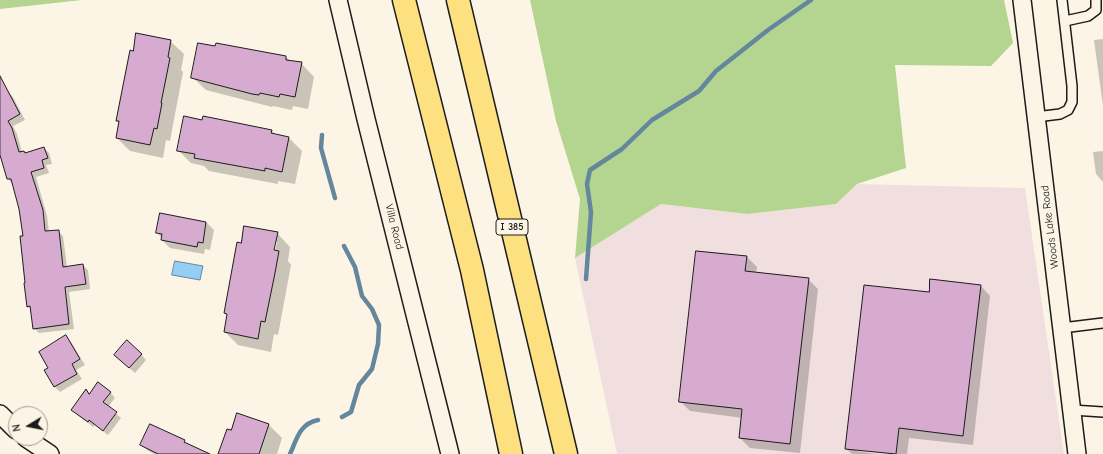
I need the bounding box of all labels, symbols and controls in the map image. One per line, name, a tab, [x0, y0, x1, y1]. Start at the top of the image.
street label: Woods Lake Road	[1038, 185, 1062, 269]
street label: Villa Road	[382, 203, 406, 251]
road number: I 385	[496, 219, 528, 235]
north arrow	[8, 406, 48, 446]
text: N	[10, 423, 24, 433]

